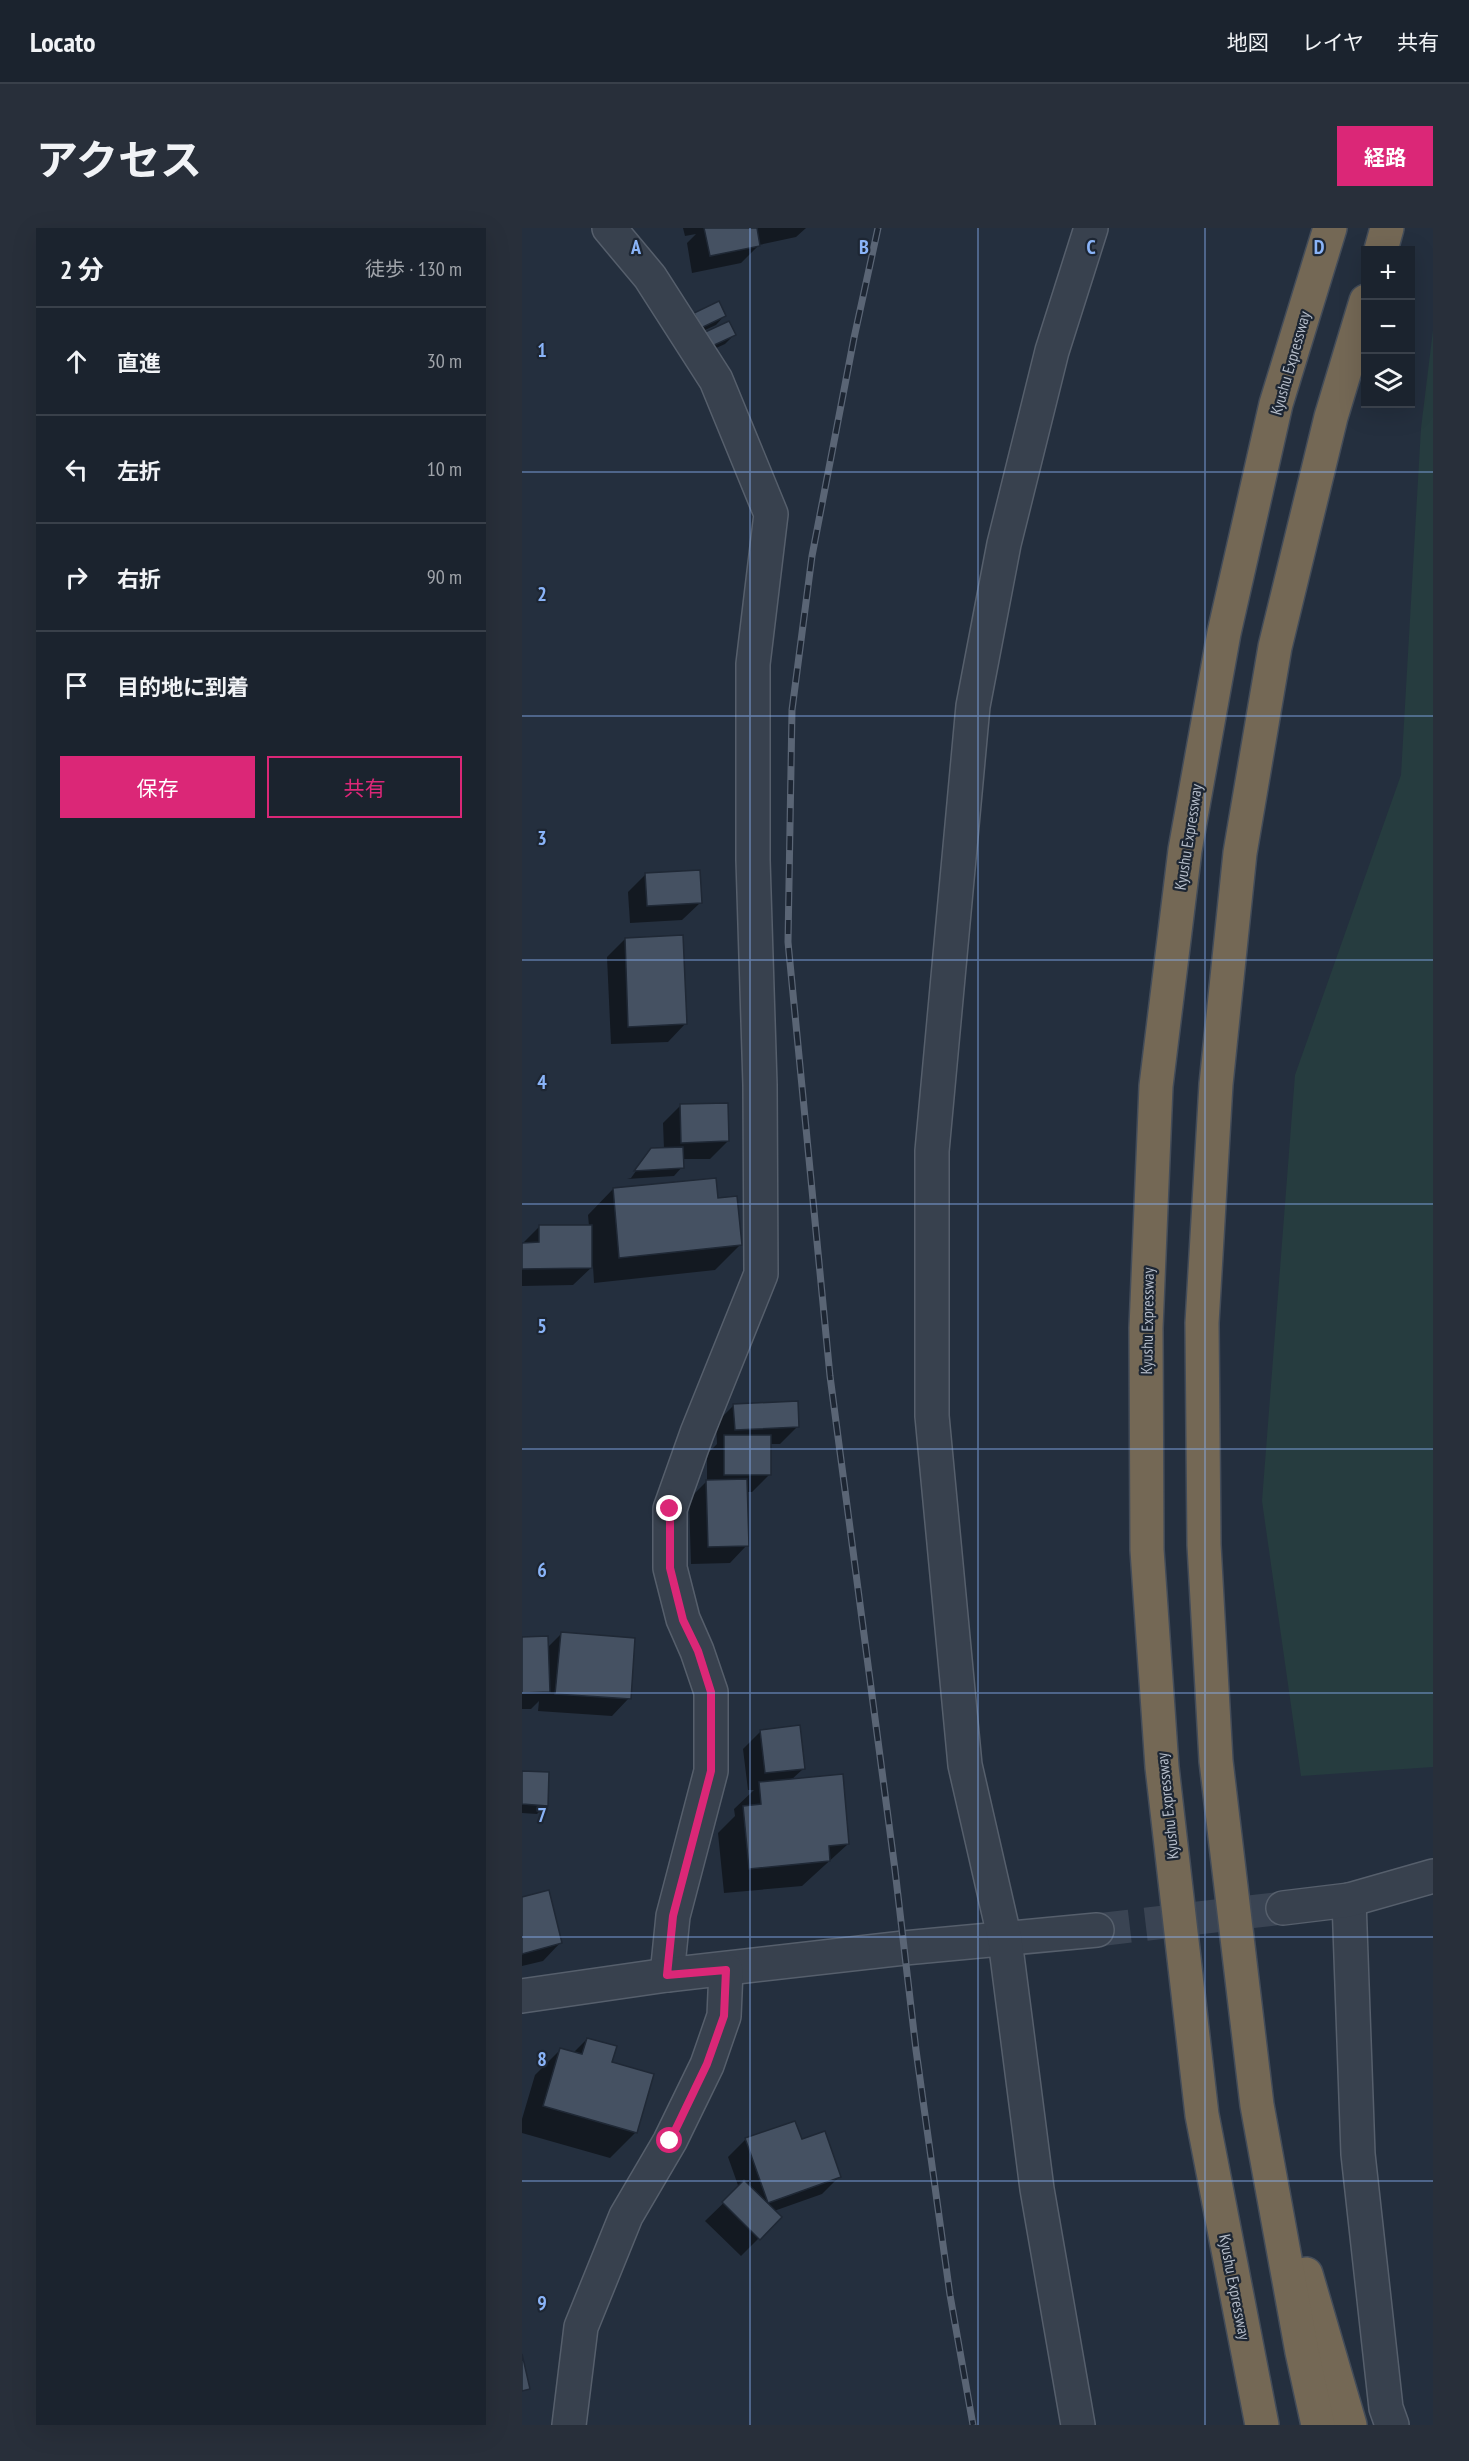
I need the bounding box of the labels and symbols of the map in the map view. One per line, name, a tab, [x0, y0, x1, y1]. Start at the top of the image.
text: A	[630, 234, 642, 260]
text: B	[859, 234, 869, 260]
text: C	[1086, 234, 1096, 260]
text: D	[1314, 234, 1325, 260]
street label: Kyushu Expressway	[1266, 309, 1314, 417]
text: 1	[537, 337, 547, 363]
text: 2	[537, 581, 547, 607]
street label: Kyushu Expressway	[1170, 783, 1206, 891]
text: 3	[537, 825, 547, 851]
text: 4	[537, 1069, 547, 1095]
street label: Kyushu Expressway	[1136, 1267, 1158, 1375]
text: 5	[537, 1313, 547, 1339]
route end	[656, 1495, 682, 1521]
text: 6	[537, 1557, 547, 1583]
street label: Kyushu Expressway	[1151, 1752, 1183, 1860]
text: 7	[537, 1802, 547, 1828]
text: 8	[537, 2046, 547, 2072]
route start	[656, 2127, 682, 2153]
street label: Kyushu Expressway	[1215, 2233, 1255, 2341]
text: 9	[537, 2290, 547, 2316]

